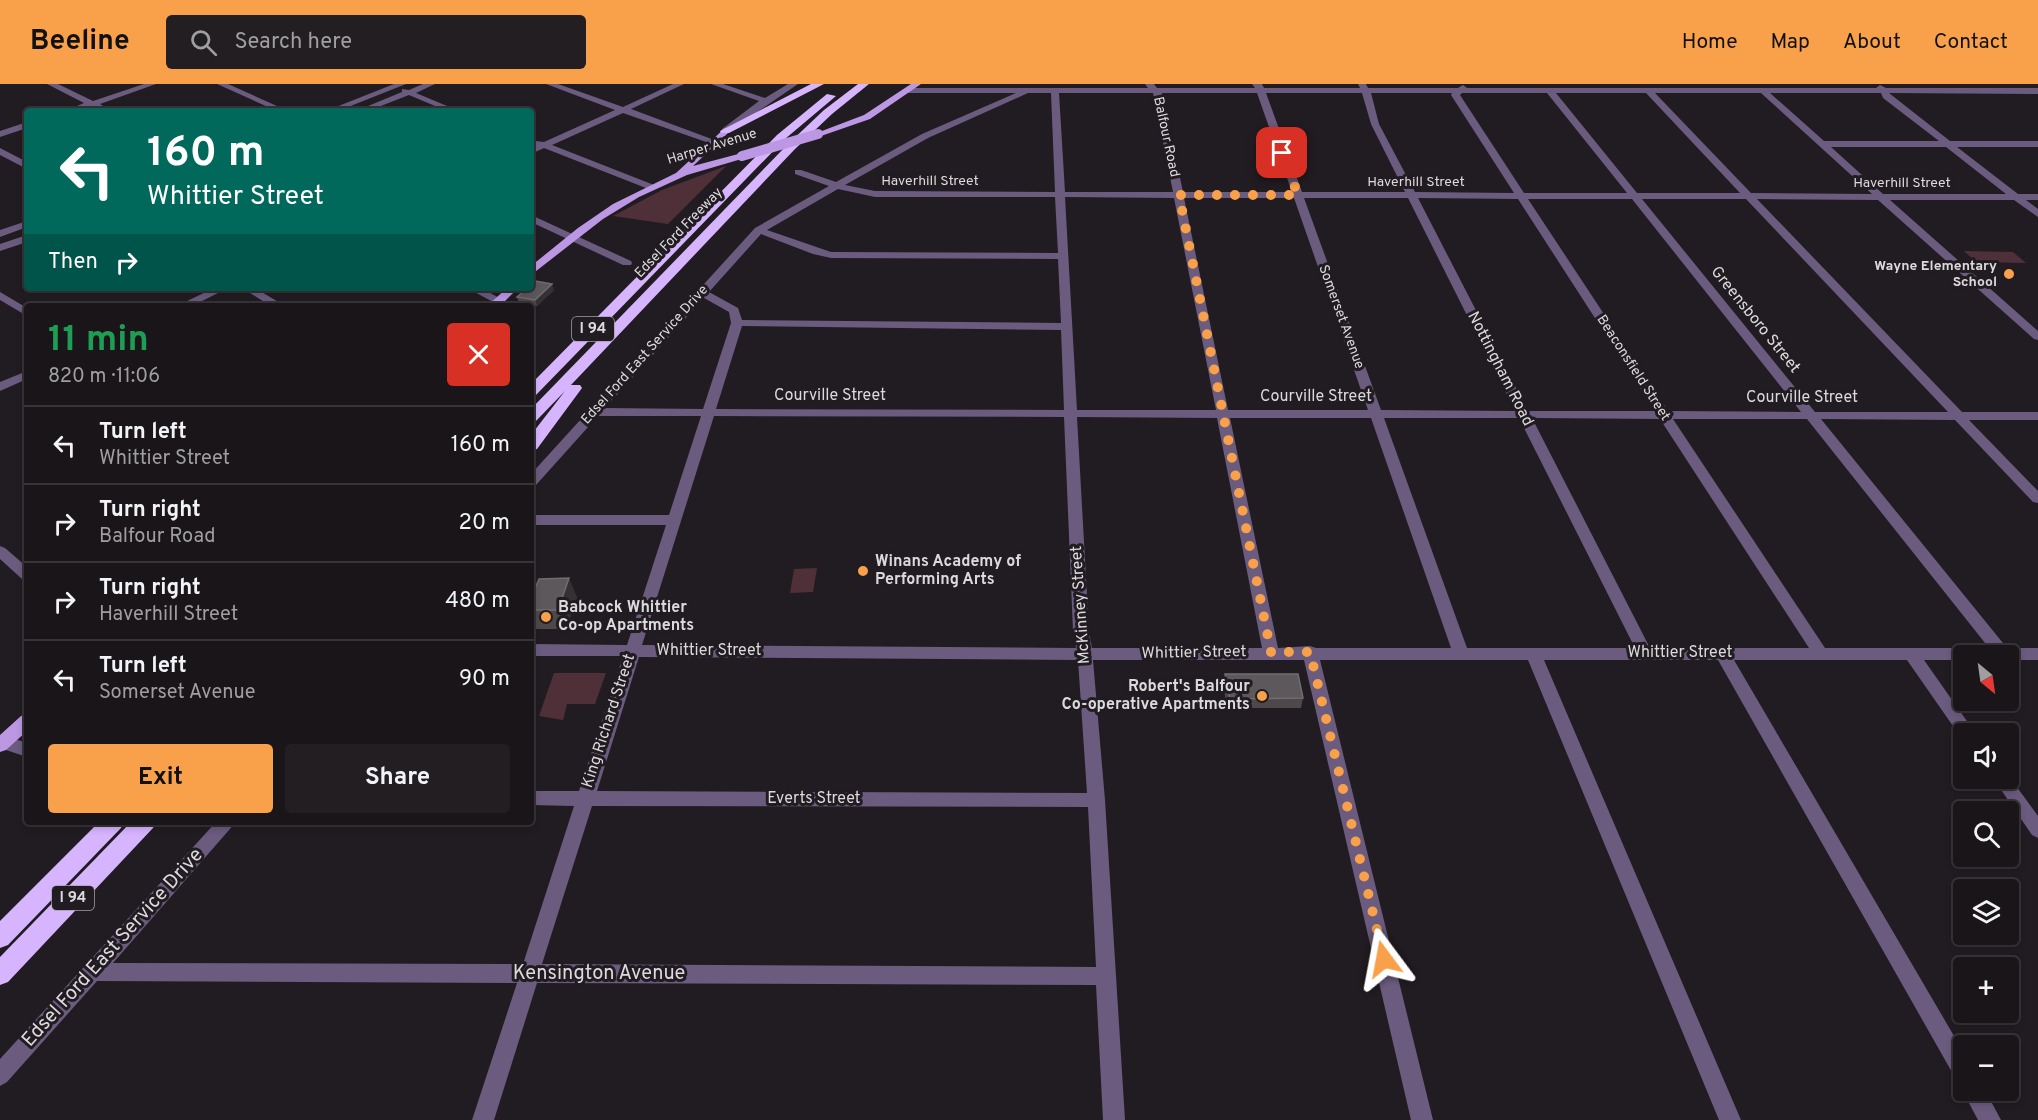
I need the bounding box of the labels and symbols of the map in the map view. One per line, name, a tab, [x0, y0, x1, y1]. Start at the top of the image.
street label: Balfour Road	[1149, 95, 1183, 179]
street label: Harper Avenue	[665, 125, 759, 169]
pin	[1256, 127, 1307, 178]
street label: Haverhill Street	[881, 173, 979, 190]
street label: Haverhill Street	[1367, 174, 1465, 191]
street label: Haverhill Street	[1853, 175, 1951, 192]
street label: Edsel Ford Freeway	[632, 184, 726, 282]
place label: Wayne Elementary School	[1874, 258, 1997, 291]
street label: Somerset Avenue	[1314, 263, 1368, 371]
street label: Greensboro Street	[1706, 263, 1804, 377]
marker: Wayne Elementary School	[2002, 267, 2016, 281]
street label: Edsel Ford East Service Drive	[578, 282, 712, 428]
street label: Nottingham Road	[1462, 308, 1538, 430]
street label: Beaconsfield Street	[1592, 312, 1674, 424]
road number: I 94	[572, 317, 614, 341]
street label: Courville Street	[774, 386, 886, 406]
street label: Courville Street	[1260, 387, 1372, 407]
street label: Courville Street	[1746, 388, 1858, 408]
street label: McKinney Street	[1067, 545, 1095, 665]
place label: Winans Academy of Performing Arts	[875, 552, 1021, 590]
marker: Winans Academy of Performing Arts	[856, 564, 870, 578]
place label: Babcock Whittier Co-op Apartments	[558, 598, 694, 636]
marker: Babcock Whittier Co-op Apartments	[539, 610, 553, 624]
street label: Whittier Street	[657, 641, 761, 661]
street label: Whittier Street	[1141, 642, 1247, 664]
street label: Whittier Street	[1628, 643, 1732, 663]
north arrow	[1953, 645, 2019, 711]
street label: King Richard Street	[578, 651, 640, 791]
place label: Robert's Balfour Co-operative Apartments	[1062, 677, 1250, 715]
marker: Robert's Balfour Co-operative Apartments	[1255, 689, 1269, 703]
street label: Everts Street	[767, 789, 861, 809]
street label: Edsel Ford East Service Drive	[17, 843, 209, 1053]
road number: I 94	[52, 886, 94, 910]
position arrow	[1352, 927, 1416, 991]
street label: Kensington Avenue	[513, 961, 685, 987]

